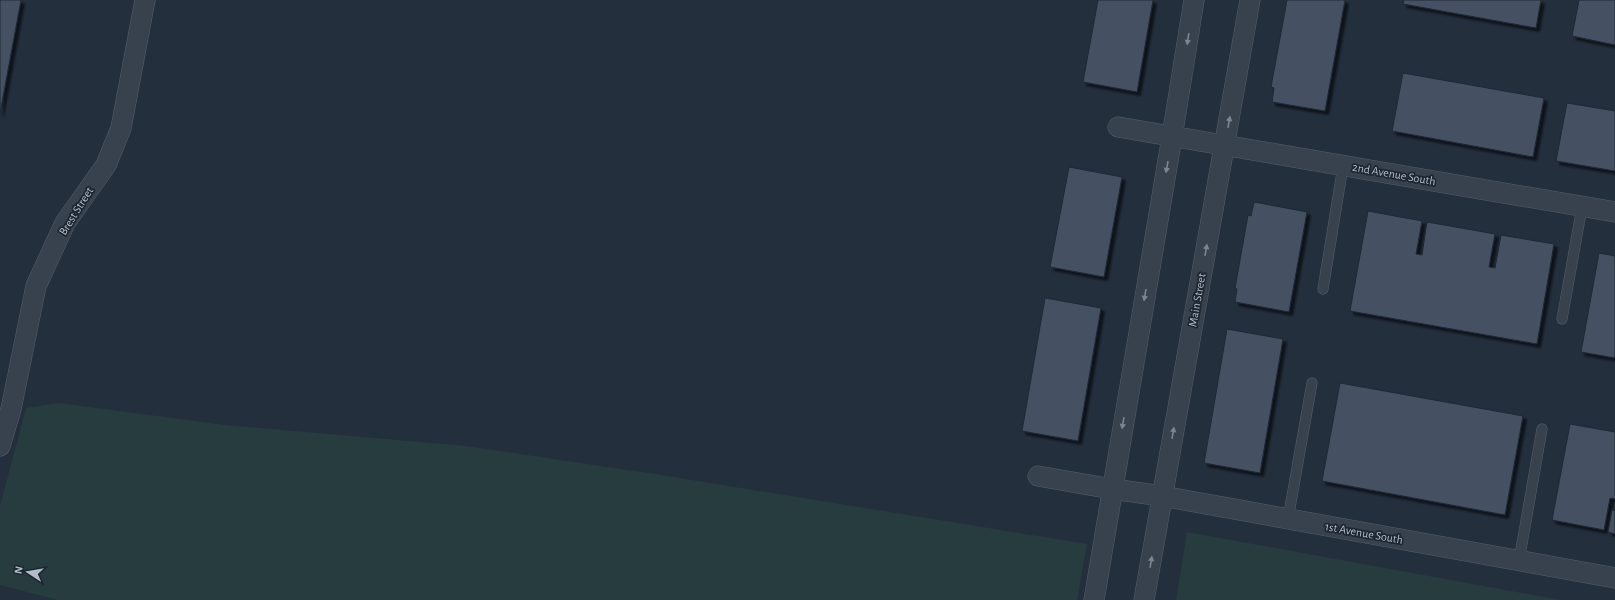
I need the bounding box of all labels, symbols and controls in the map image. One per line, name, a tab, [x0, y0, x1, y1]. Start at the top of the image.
one-way arrow	[1185, 32, 1191, 45]
one-way arrow	[1226, 116, 1232, 129]
one-way arrow	[1164, 161, 1170, 173]
street label: 2nd Avenue South	[1351, 161, 1437, 187]
street label: Brest Street	[57, 185, 96, 237]
one-way arrow	[1203, 244, 1209, 257]
street label: Main Street	[1186, 272, 1208, 328]
one-way arrow	[1142, 289, 1148, 301]
one-way arrow	[1120, 417, 1126, 429]
one-way arrow	[1170, 427, 1176, 440]
street label: 1st Avenue South	[1324, 520, 1404, 546]
north arrow	[8, 552, 48, 592]
one-way arrow	[1148, 555, 1154, 568]
text: N	[13, 565, 25, 575]

